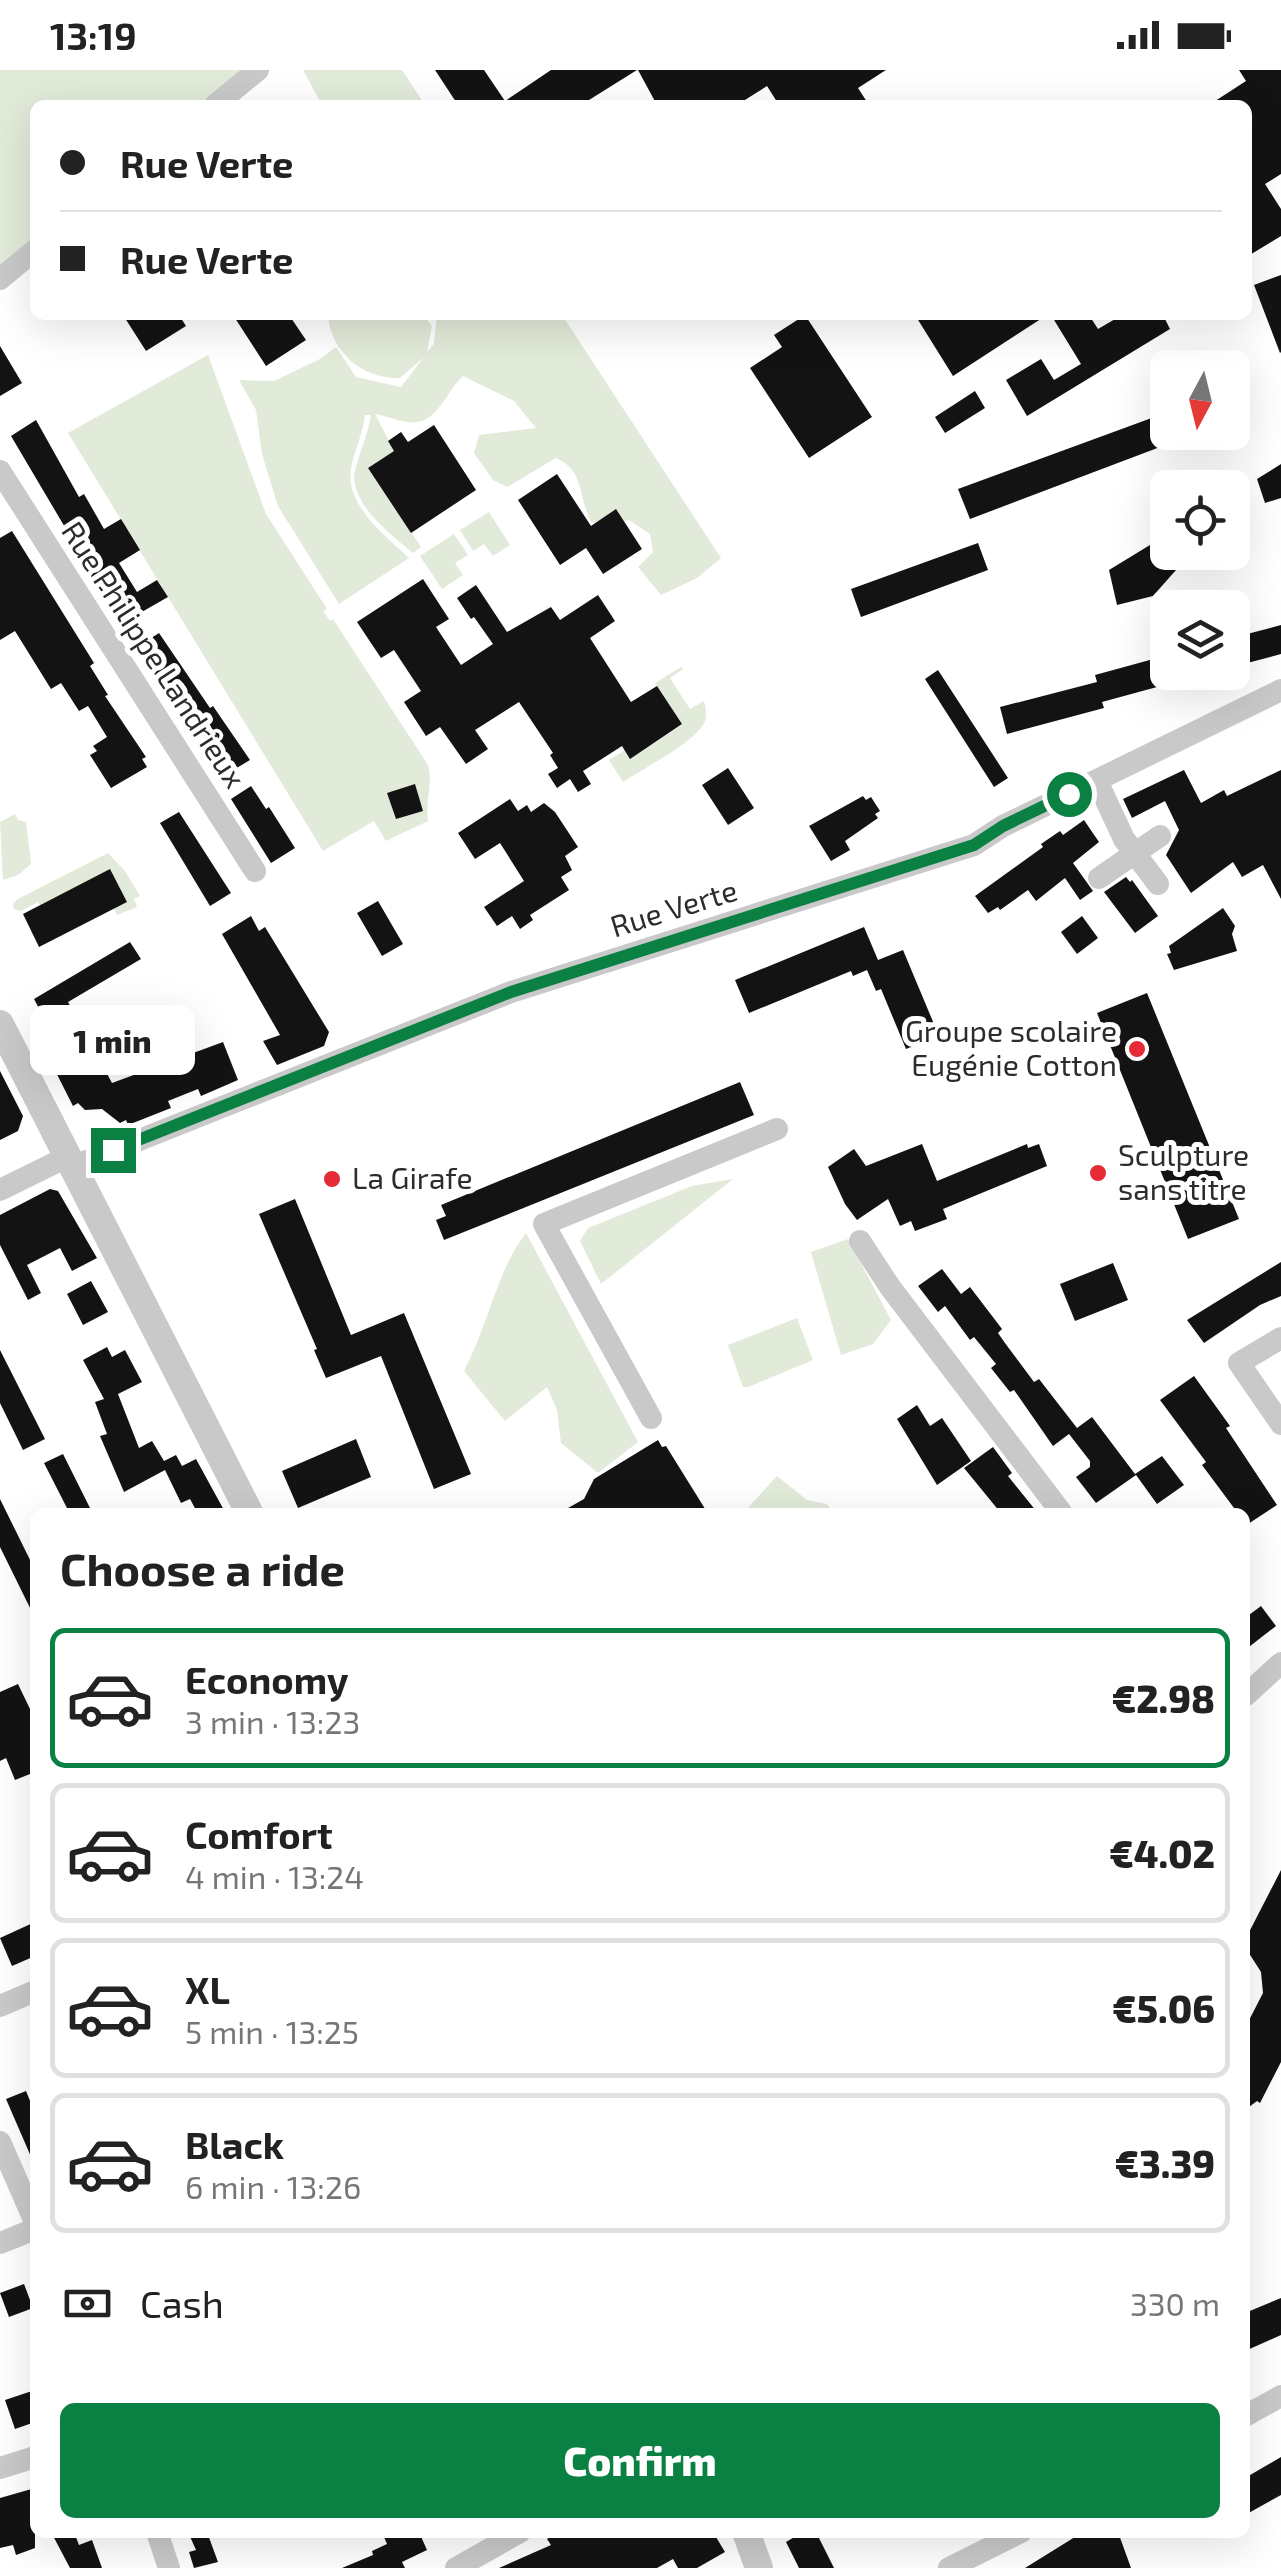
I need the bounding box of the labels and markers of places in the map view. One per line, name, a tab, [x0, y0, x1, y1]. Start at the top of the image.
place label: Groupe scolaire Eugénie Cotton	[905, 1012, 1117, 1082]
marker: Groupe scolaire Eugénie Cotton	[1126, 1038, 1148, 1060]
place label: Sculpture sans titre	[1118, 1136, 1249, 1206]
place label: La Girafe	[352, 1159, 473, 1195]
marker: Sculpture sans titre	[1087, 1162, 1109, 1184]
marker: La Girafe	[321, 1168, 343, 1190]

